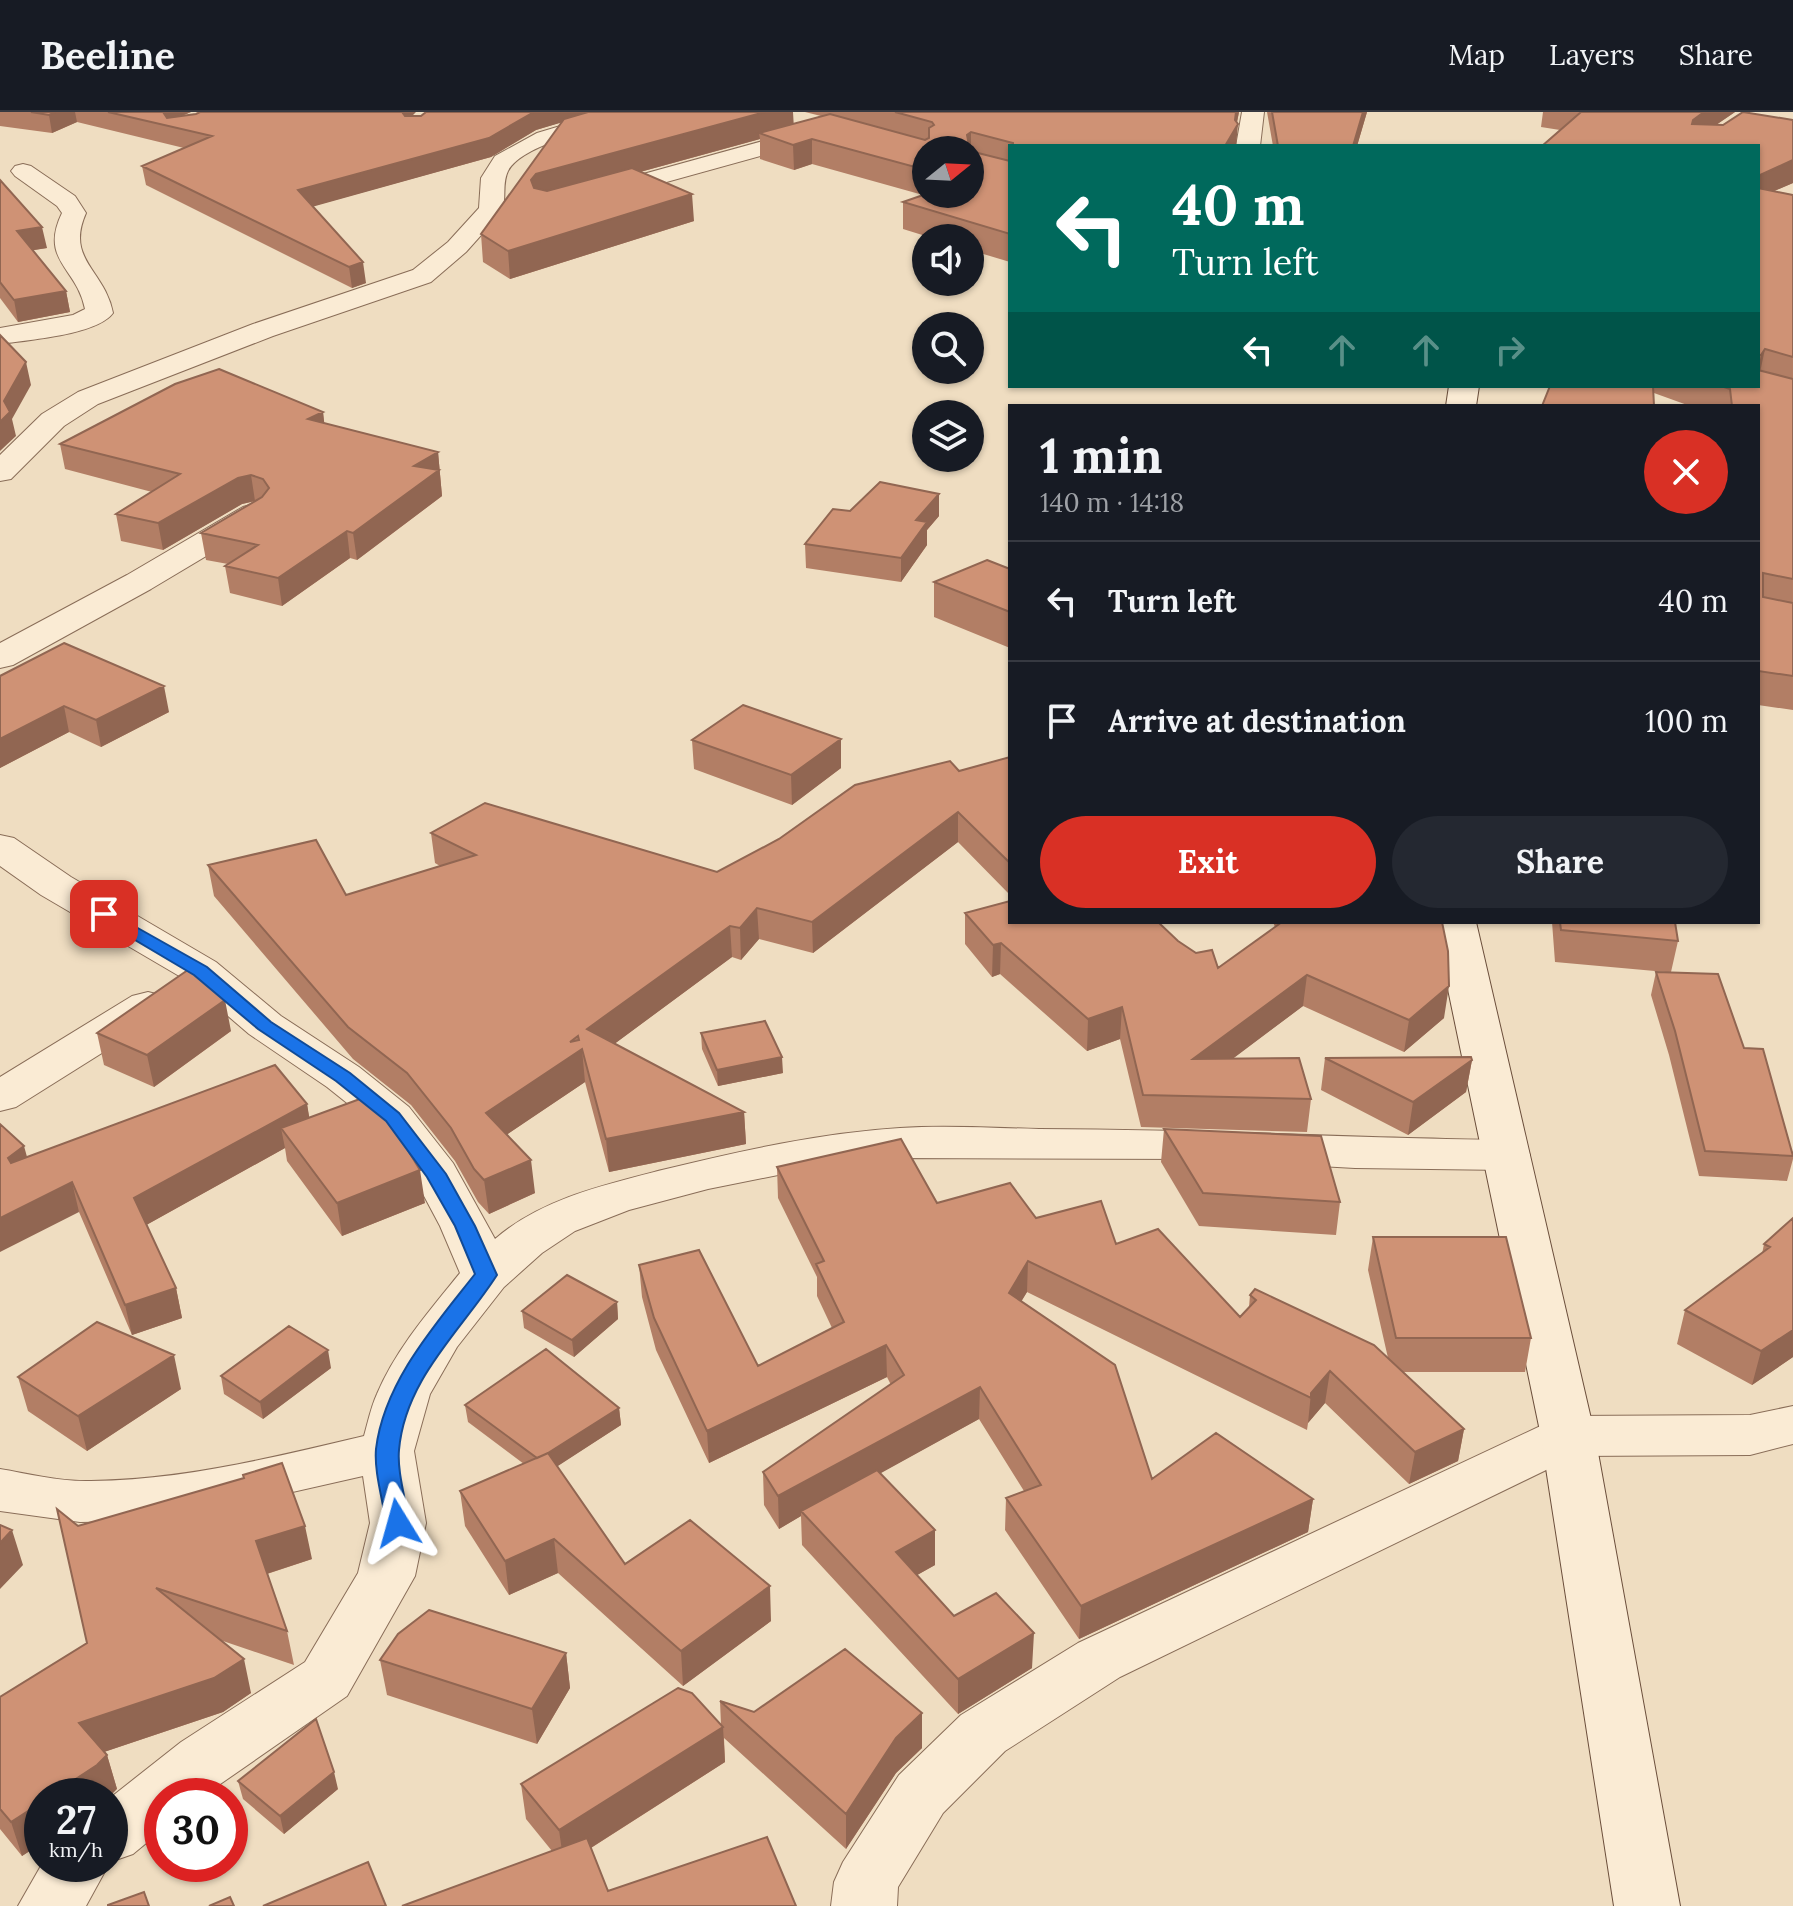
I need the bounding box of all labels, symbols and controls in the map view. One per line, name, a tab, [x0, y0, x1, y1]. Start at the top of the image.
text: Beeline	[40, 31, 175, 79]
text: Map	[1448, 37, 1505, 73]
text: Layers	[1549, 37, 1635, 73]
text: Share	[1679, 37, 1753, 73]
north arrow	[912, 136, 984, 208]
map controls	[912, 136, 984, 472]
text: 40 m	[1172, 169, 1305, 240]
icon: left	[1040, 176, 1144, 280]
button: sound	[912, 224, 984, 296]
text: Turn left	[1172, 239, 1319, 285]
button: search	[912, 312, 984, 384]
icon: left	[1236, 328, 1280, 372]
icon: ahead	[1320, 328, 1364, 372]
icon: ahead	[1404, 328, 1448, 372]
icon: right	[1488, 328, 1532, 372]
button: layers	[912, 400, 984, 472]
text: 1 min	[1040, 425, 1163, 486]
button: close	[1644, 430, 1728, 514]
text: 140 m · 14:18	[1040, 486, 1184, 519]
icon: left	[1040, 579, 1084, 623]
text: Turn left	[1108, 582, 1236, 620]
text: 40 m	[1658, 582, 1728, 620]
icon: arrive	[1040, 699, 1084, 743]
text: Arrive at destination	[1108, 702, 1406, 740]
text: 100 m	[1645, 702, 1728, 740]
button: Exit	[1040, 816, 1376, 908]
button: Share	[1392, 816, 1728, 908]
pin	[70, 880, 138, 948]
icon: arrive	[82, 892, 126, 936]
position arrow	[356, 1481, 440, 1565]
speed limit sign: 30	[144, 1778, 248, 1882]
text: 27	[56, 1794, 96, 1845]
text: km/h	[49, 1837, 103, 1862]

